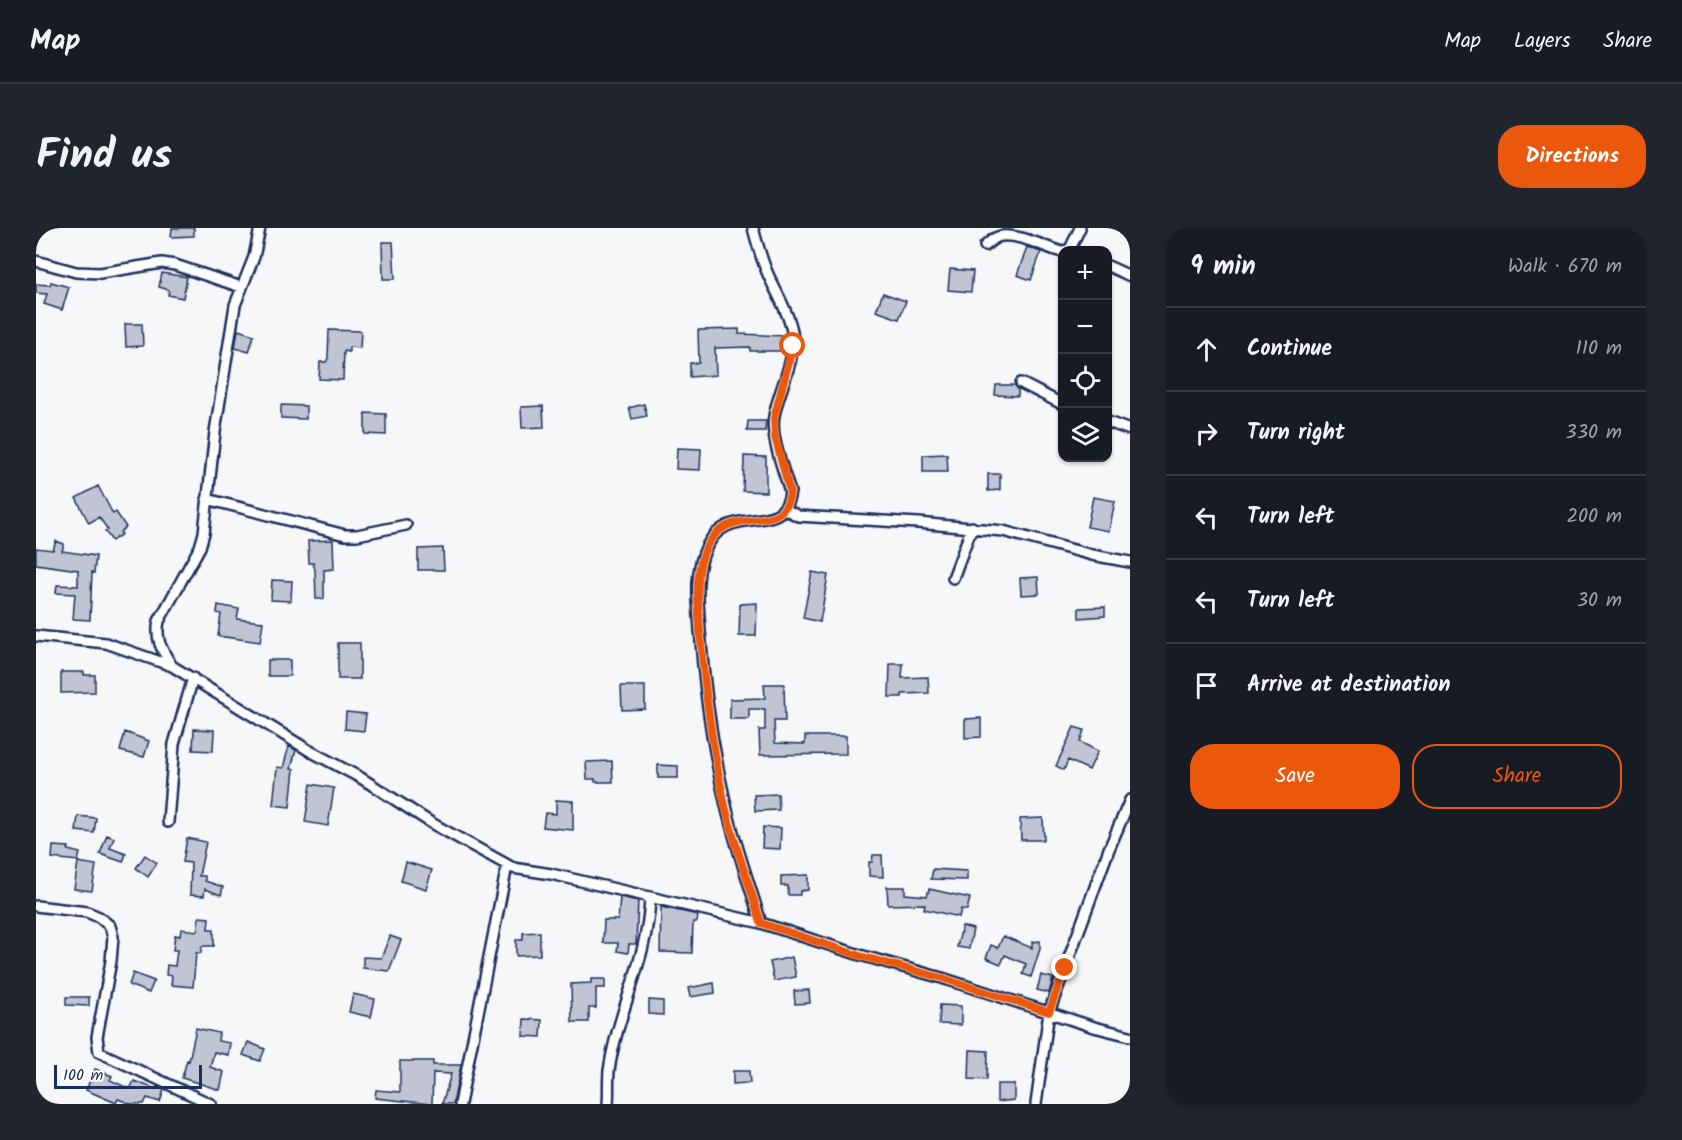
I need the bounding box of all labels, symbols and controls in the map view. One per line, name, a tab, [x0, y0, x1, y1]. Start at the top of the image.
text: Map	[30, 19, 81, 64]
text: Map	[1444, 25, 1481, 58]
text: Layers	[1514, 25, 1570, 58]
text: Share	[1603, 25, 1652, 58]
text: Find us	[36, 123, 172, 190]
button: Directions	[1498, 125, 1646, 188]
map controls	[1058, 246, 1112, 462]
button: +	[1058, 246, 1112, 300]
text: 9 min	[1190, 246, 1256, 288]
text: Walk · 670 m	[1508, 251, 1622, 283]
button: −	[1058, 300, 1112, 354]
route start	[779, 332, 805, 358]
text: Continue	[1247, 332, 1332, 367]
icon: ahead	[1190, 333, 1223, 366]
text: 110 m	[1576, 333, 1622, 365]
button: locate	[1058, 354, 1112, 408]
button: layers	[1058, 408, 1112, 462]
text: Turn right	[1247, 416, 1345, 451]
icon: right	[1190, 417, 1223, 450]
text: 330 m	[1565, 417, 1622, 449]
text: Turn left	[1247, 500, 1334, 535]
icon: left	[1190, 501, 1223, 534]
text: 200 m	[1566, 501, 1622, 533]
text: Turn left	[1247, 584, 1334, 619]
icon: left	[1190, 585, 1223, 618]
text: 30 m	[1577, 585, 1622, 617]
text: Arrive at destination	[1247, 668, 1450, 703]
icon: arrive	[1190, 669, 1223, 702]
button: Save	[1190, 744, 1400, 809]
button: Share	[1412, 744, 1622, 809]
route end	[1051, 954, 1077, 980]
scale bar	[54, 1062, 202, 1090]
text: 100 m	[63, 1063, 103, 1088]

